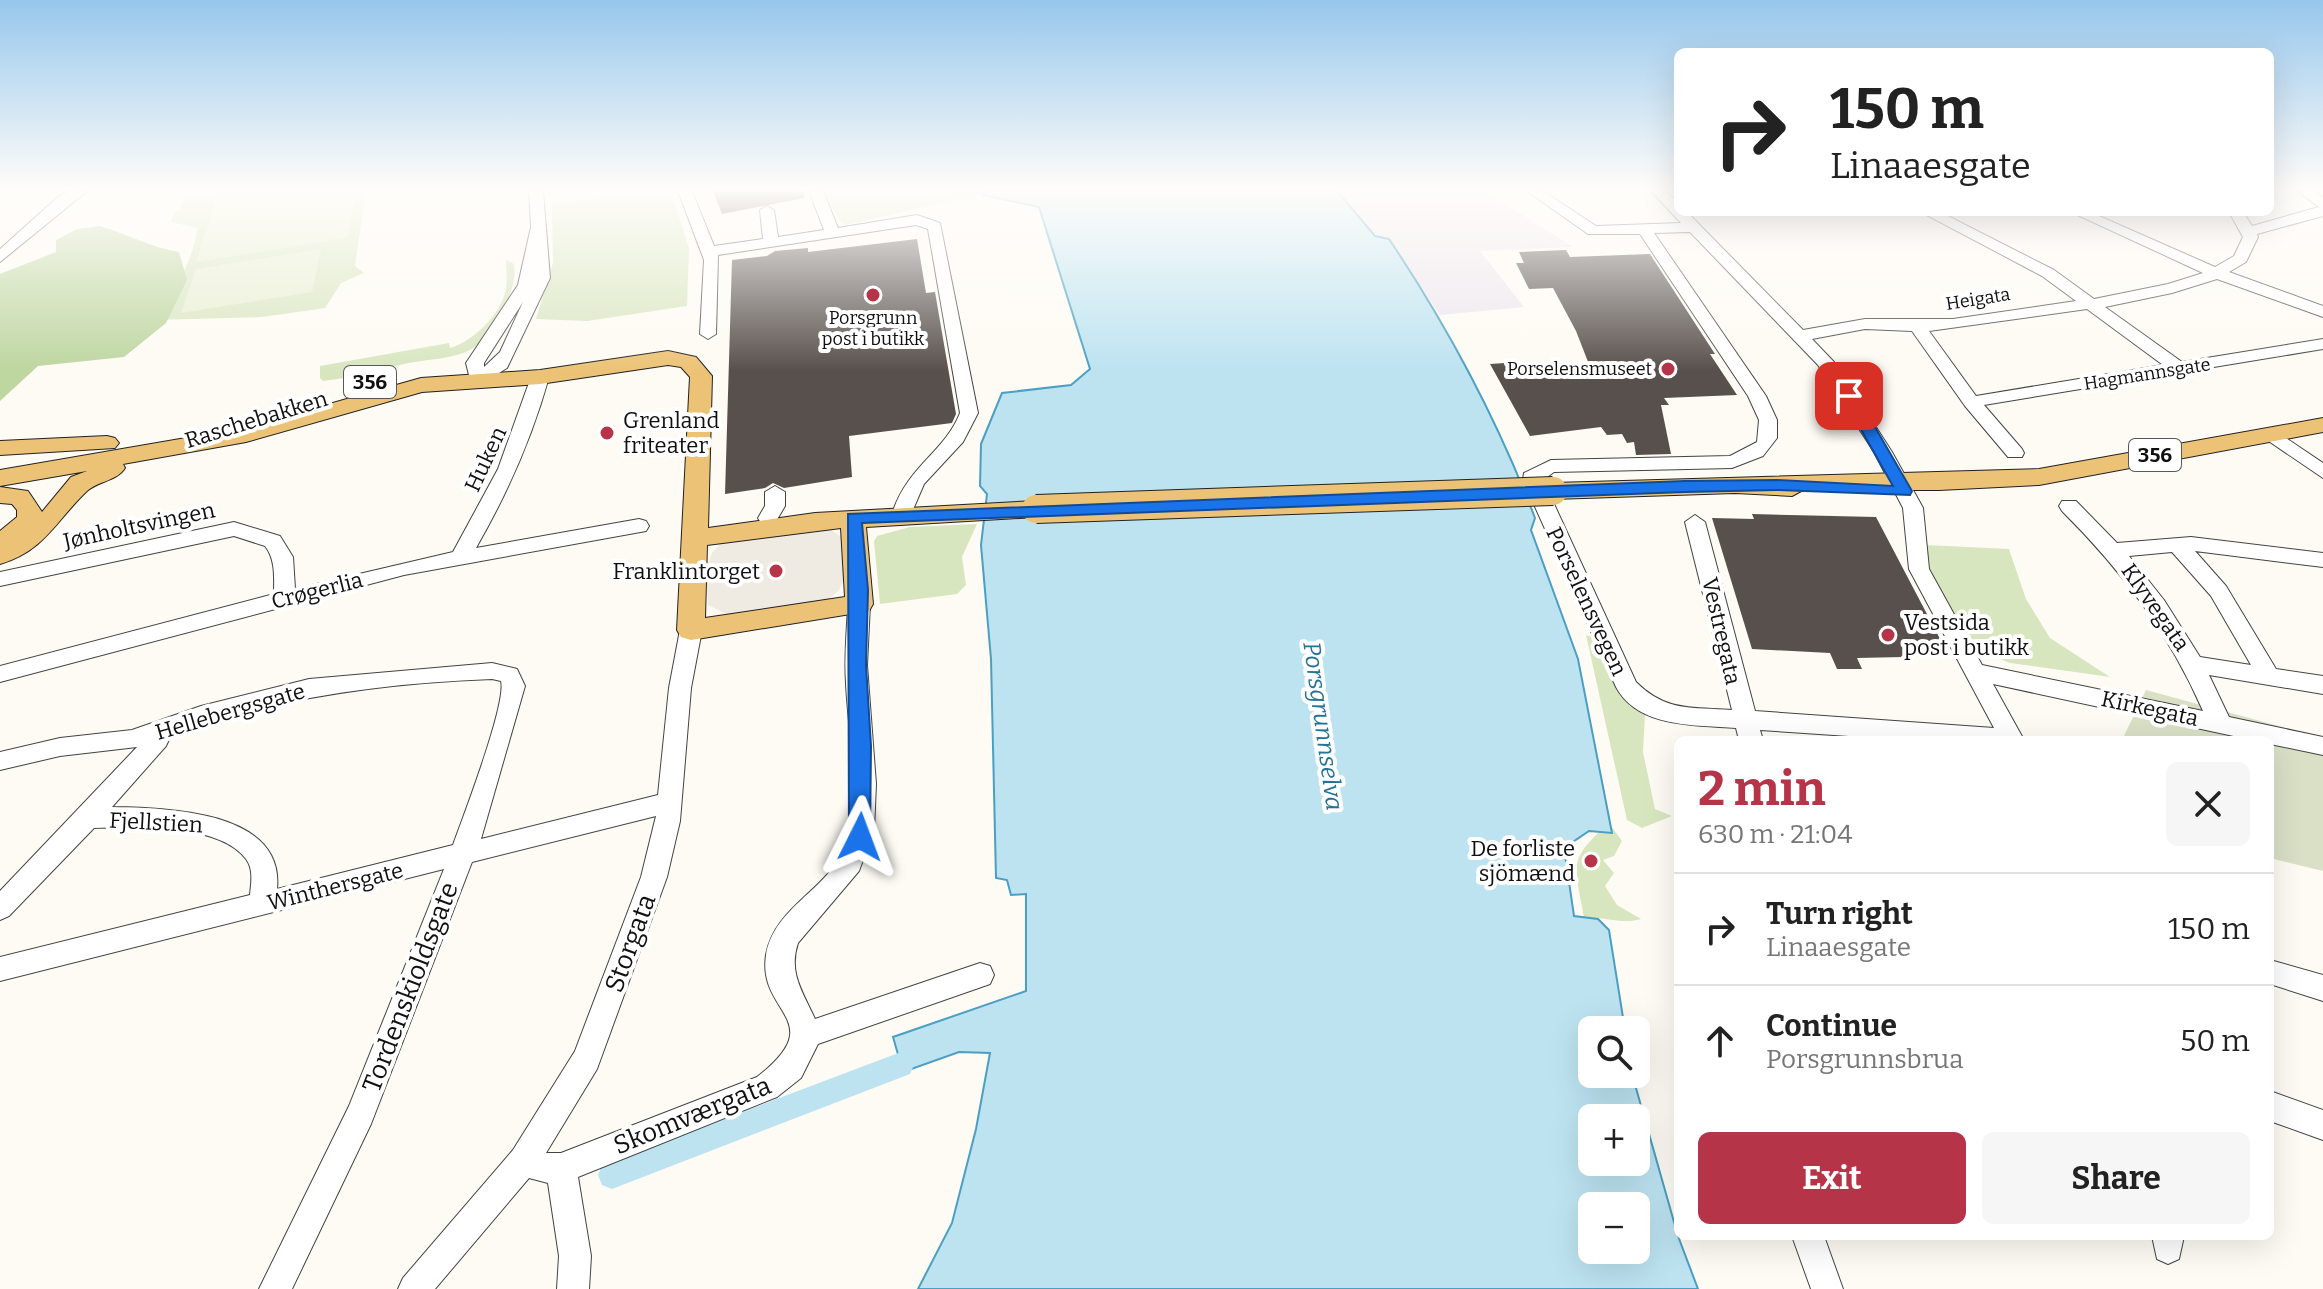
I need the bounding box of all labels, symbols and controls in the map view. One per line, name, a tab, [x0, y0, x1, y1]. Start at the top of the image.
text: 150 m	[1830, 76, 1984, 143]
icon: right	[1698, 80, 1802, 184]
text: Linaaesgate	[1830, 144, 2031, 188]
street label: Heigata	[1944, 283, 2012, 315]
marker: Porsgrunn post i butikk	[864, 286, 882, 304]
place label: Porsgrunn post i butikk	[822, 307, 925, 350]
street label: Hagmannsgate	[2082, 353, 2212, 395]
place label: Porselensmuseet	[1507, 358, 1652, 380]
marker: Porselensmuseet	[1659, 360, 1677, 378]
pin	[1815, 362, 1883, 430]
road number: 356	[344, 366, 396, 398]
icon: arrive	[1827, 374, 1871, 418]
street label: Raschebakken	[182, 385, 331, 454]
place label: Grenland friteater	[623, 407, 719, 459]
street label: Huken	[459, 422, 512, 496]
marker: Grenland friteater	[598, 424, 616, 442]
road number: 356	[2129, 439, 2181, 471]
street label: Jønholtsvingen	[60, 496, 217, 555]
street label: Porselensvegen	[1540, 523, 1633, 680]
place label: Franklintorget	[612, 558, 760, 585]
street label: Klyvegata	[2116, 558, 2196, 656]
marker: Franklintorget	[767, 562, 785, 580]
street label: Crøgerlia	[269, 566, 366, 615]
street label: Vestregata	[1696, 575, 1747, 687]
place label: Vestsida post i butikk	[1904, 609, 2030, 661]
marker: Vestsida post i butikk	[1879, 626, 1897, 644]
water label: Porsgrunnselva	[1297, 640, 1349, 812]
street label: Hellebergsgate	[152, 677, 308, 746]
street label: Kirkegata	[2099, 685, 2201, 732]
text: 2 min	[1698, 760, 1826, 818]
button: close	[2166, 762, 2250, 846]
position arrow	[818, 795, 902, 879]
street label: Fjellstien	[108, 807, 204, 838]
text: 630 m · 21:04	[1698, 819, 1852, 850]
place label: De forliste sjömænd	[1470, 835, 1575, 887]
marker: De forliste sjömænd	[1582, 852, 1600, 870]
street label: Winthersgate	[264, 857, 406, 916]
street label: Tordenskioldsgate	[356, 878, 465, 1097]
street label: Storgata	[598, 890, 662, 996]
text: Turn right	[1766, 896, 1913, 932]
icon: right	[1698, 907, 1742, 951]
text: 150 m	[2168, 911, 2250, 947]
text: Linaaesgate	[1766, 932, 1911, 963]
text: Continue	[1766, 1008, 1897, 1044]
map controls	[1578, 1016, 1650, 1264]
button: search	[1578, 1016, 1650, 1088]
icon: ahead	[1698, 1019, 1742, 1063]
text: 50 m	[2180, 1023, 2250, 1059]
text: Porsgrunnsbrua	[1766, 1044, 1963, 1075]
street label: Skomværgata	[609, 1070, 775, 1161]
button: +	[1578, 1104, 1650, 1176]
button: Exit	[1698, 1132, 1966, 1224]
button: Share	[1982, 1132, 2250, 1224]
button: −	[1578, 1192, 1650, 1264]

